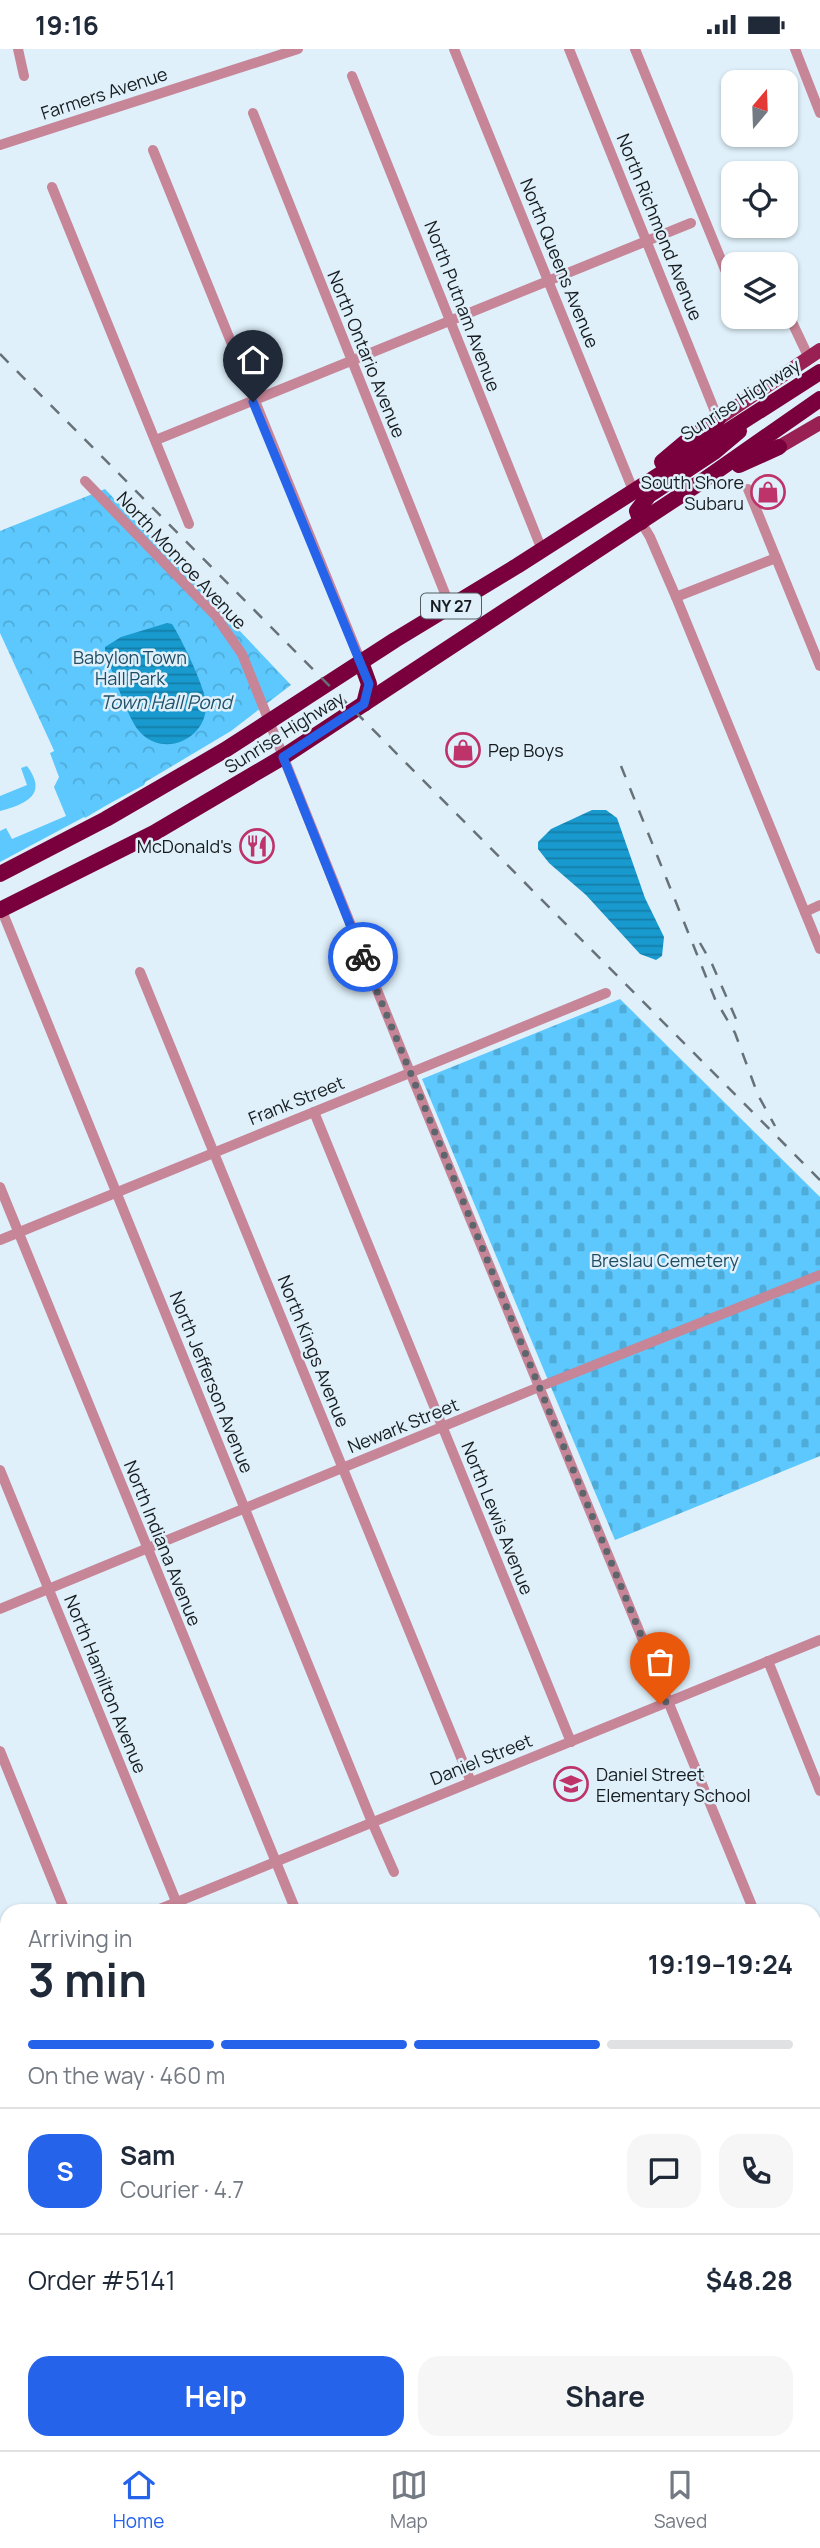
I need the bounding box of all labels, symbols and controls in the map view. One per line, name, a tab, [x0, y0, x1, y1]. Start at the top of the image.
text: 19:16	[35, 7, 99, 43]
street label: Farmers Avenue	[38, 61, 170, 125]
north arrow	[721, 70, 798, 147]
map controls	[721, 70, 798, 329]
street label: North Richmond Avenue	[611, 130, 709, 324]
button: locate	[721, 161, 798, 238]
street label: North Queens Avenue	[515, 175, 605, 351]
street label: North Putnam Avenue	[419, 217, 507, 395]
button: layers	[721, 252, 798, 329]
street label: North Ontario Avenue	[322, 267, 412, 441]
pin	[223, 330, 283, 402]
icon: home	[234, 341, 272, 379]
street label: Sunrise Highway	[676, 352, 805, 445]
place label: South Shore Subaru	[641, 470, 744, 515]
shop icon: South Shore Subaru	[749, 473, 787, 511]
street label: North Monroe Avenue	[112, 486, 252, 634]
road number: NY 27	[421, 593, 481, 619]
park label: Babylon Town Hall Park	[73, 645, 187, 690]
street label: Sunrise Highway	[220, 685, 349, 778]
water label: Town Hall Pond	[100, 689, 235, 715]
shop icon: Pep Boys	[444, 731, 482, 769]
place label: Pep Boys	[488, 738, 564, 762]
restaurant icon: McDonald's	[238, 827, 276, 865]
place label: McDonald's	[137, 834, 232, 858]
courier	[328, 922, 398, 992]
icon: bike	[344, 938, 382, 976]
street label: Frank Street	[245, 1070, 347, 1130]
park label: Breslau Cemetery	[591, 1248, 739, 1272]
street label: North Kings Avenue	[273, 1271, 355, 1431]
street label: North Jefferson Avenue	[165, 1288, 259, 1476]
street label: Newark Street	[344, 1392, 462, 1458]
street label: North Lewis Avenue	[456, 1438, 540, 1598]
street label: North Indiana Avenue	[119, 1457, 207, 1629]
street label: North Hamilton Avenue	[59, 1591, 153, 1777]
pin	[630, 1632, 690, 1704]
icon: bag	[641, 1643, 679, 1681]
street label: Daniel Street	[426, 1728, 536, 1790]
place label: Daniel Street Elementary School	[596, 1762, 751, 1807]
school or university icon: Daniel Street Elementary School	[552, 1765, 590, 1803]
text: Arriving in	[28, 1922, 133, 1954]
text: 19:19–19:24	[648, 1946, 793, 1982]
text: 3 min	[28, 1948, 147, 2011]
text: On the way · 460 m	[28, 2059, 225, 2091]
button: chat	[627, 2134, 701, 2208]
button: phone	[719, 2134, 793, 2208]
text: Sam	[120, 2137, 175, 2173]
text: S	[56, 2153, 74, 2189]
text: Courier · 4.7	[120, 2173, 244, 2205]
text: Order #5141	[28, 2262, 176, 2298]
text: $48.28	[706, 2262, 793, 2298]
button: Help	[28, 2356, 404, 2436]
button: Share	[418, 2356, 793, 2436]
tab: Home	[113, 2466, 164, 2534]
tab: Map	[390, 2466, 428, 2534]
tab: Saved	[654, 2466, 707, 2534]

